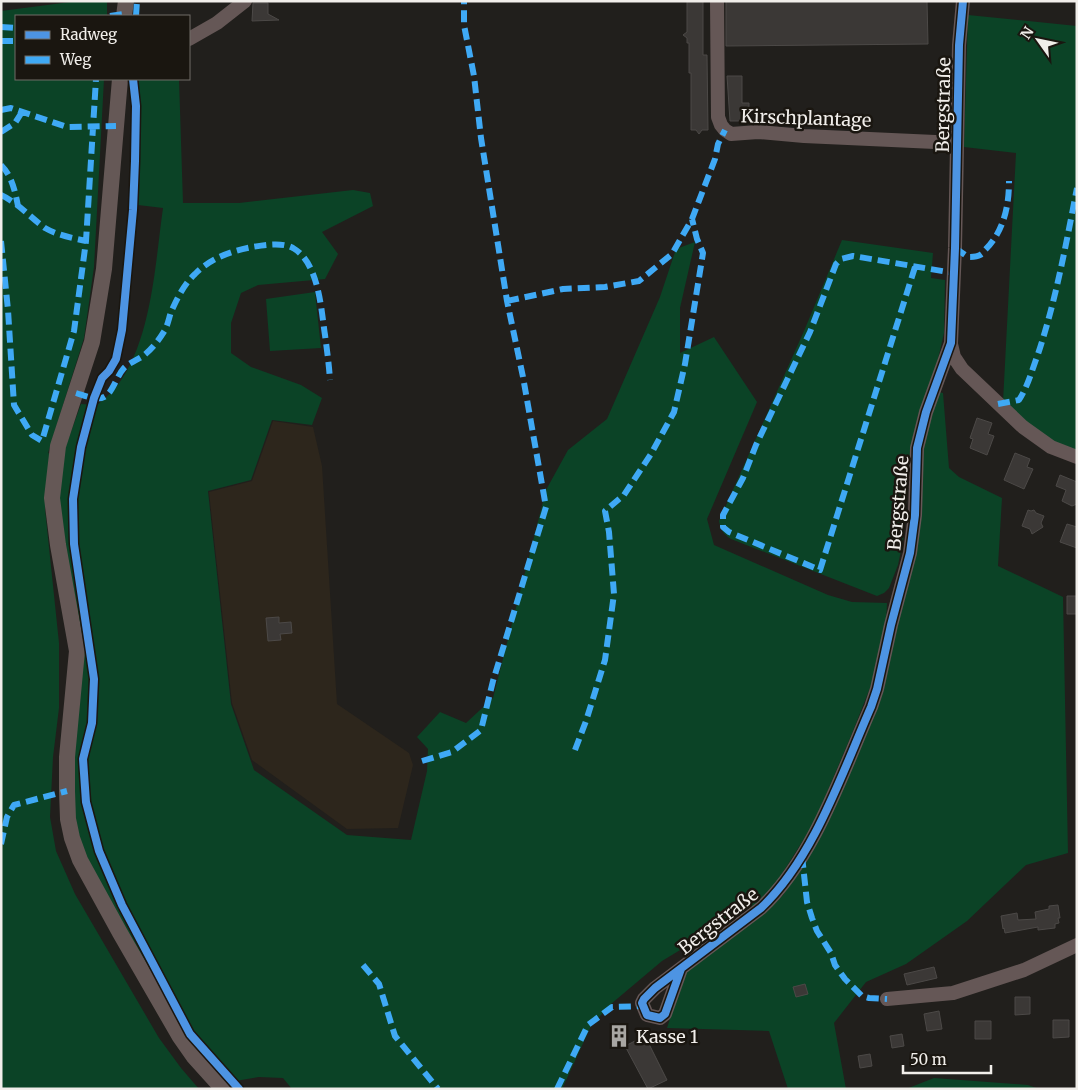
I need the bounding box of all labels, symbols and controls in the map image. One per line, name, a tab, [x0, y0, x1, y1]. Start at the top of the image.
legend	[15, 15, 190, 80]
north arrow	[1013, 15, 1063, 65]
text: N	[1017, 23, 1038, 42]
text: Radweg	[60, 25, 117, 44]
text: Weg	[59, 50, 91, 69]
street label: Bergstraße	[931, 57, 955, 153]
street label: Kirschplantage	[740, 104, 872, 132]
street label: Bergstraße	[882, 454, 914, 552]
street label: Bergstraße	[673, 883, 763, 959]
building icon: Kasse 1	[606, 1023, 632, 1049]
place label: Kasse 1	[636, 1025, 698, 1048]
scale bar	[903, 1042, 990, 1074]
text: 50 m	[910, 1050, 947, 1069]

